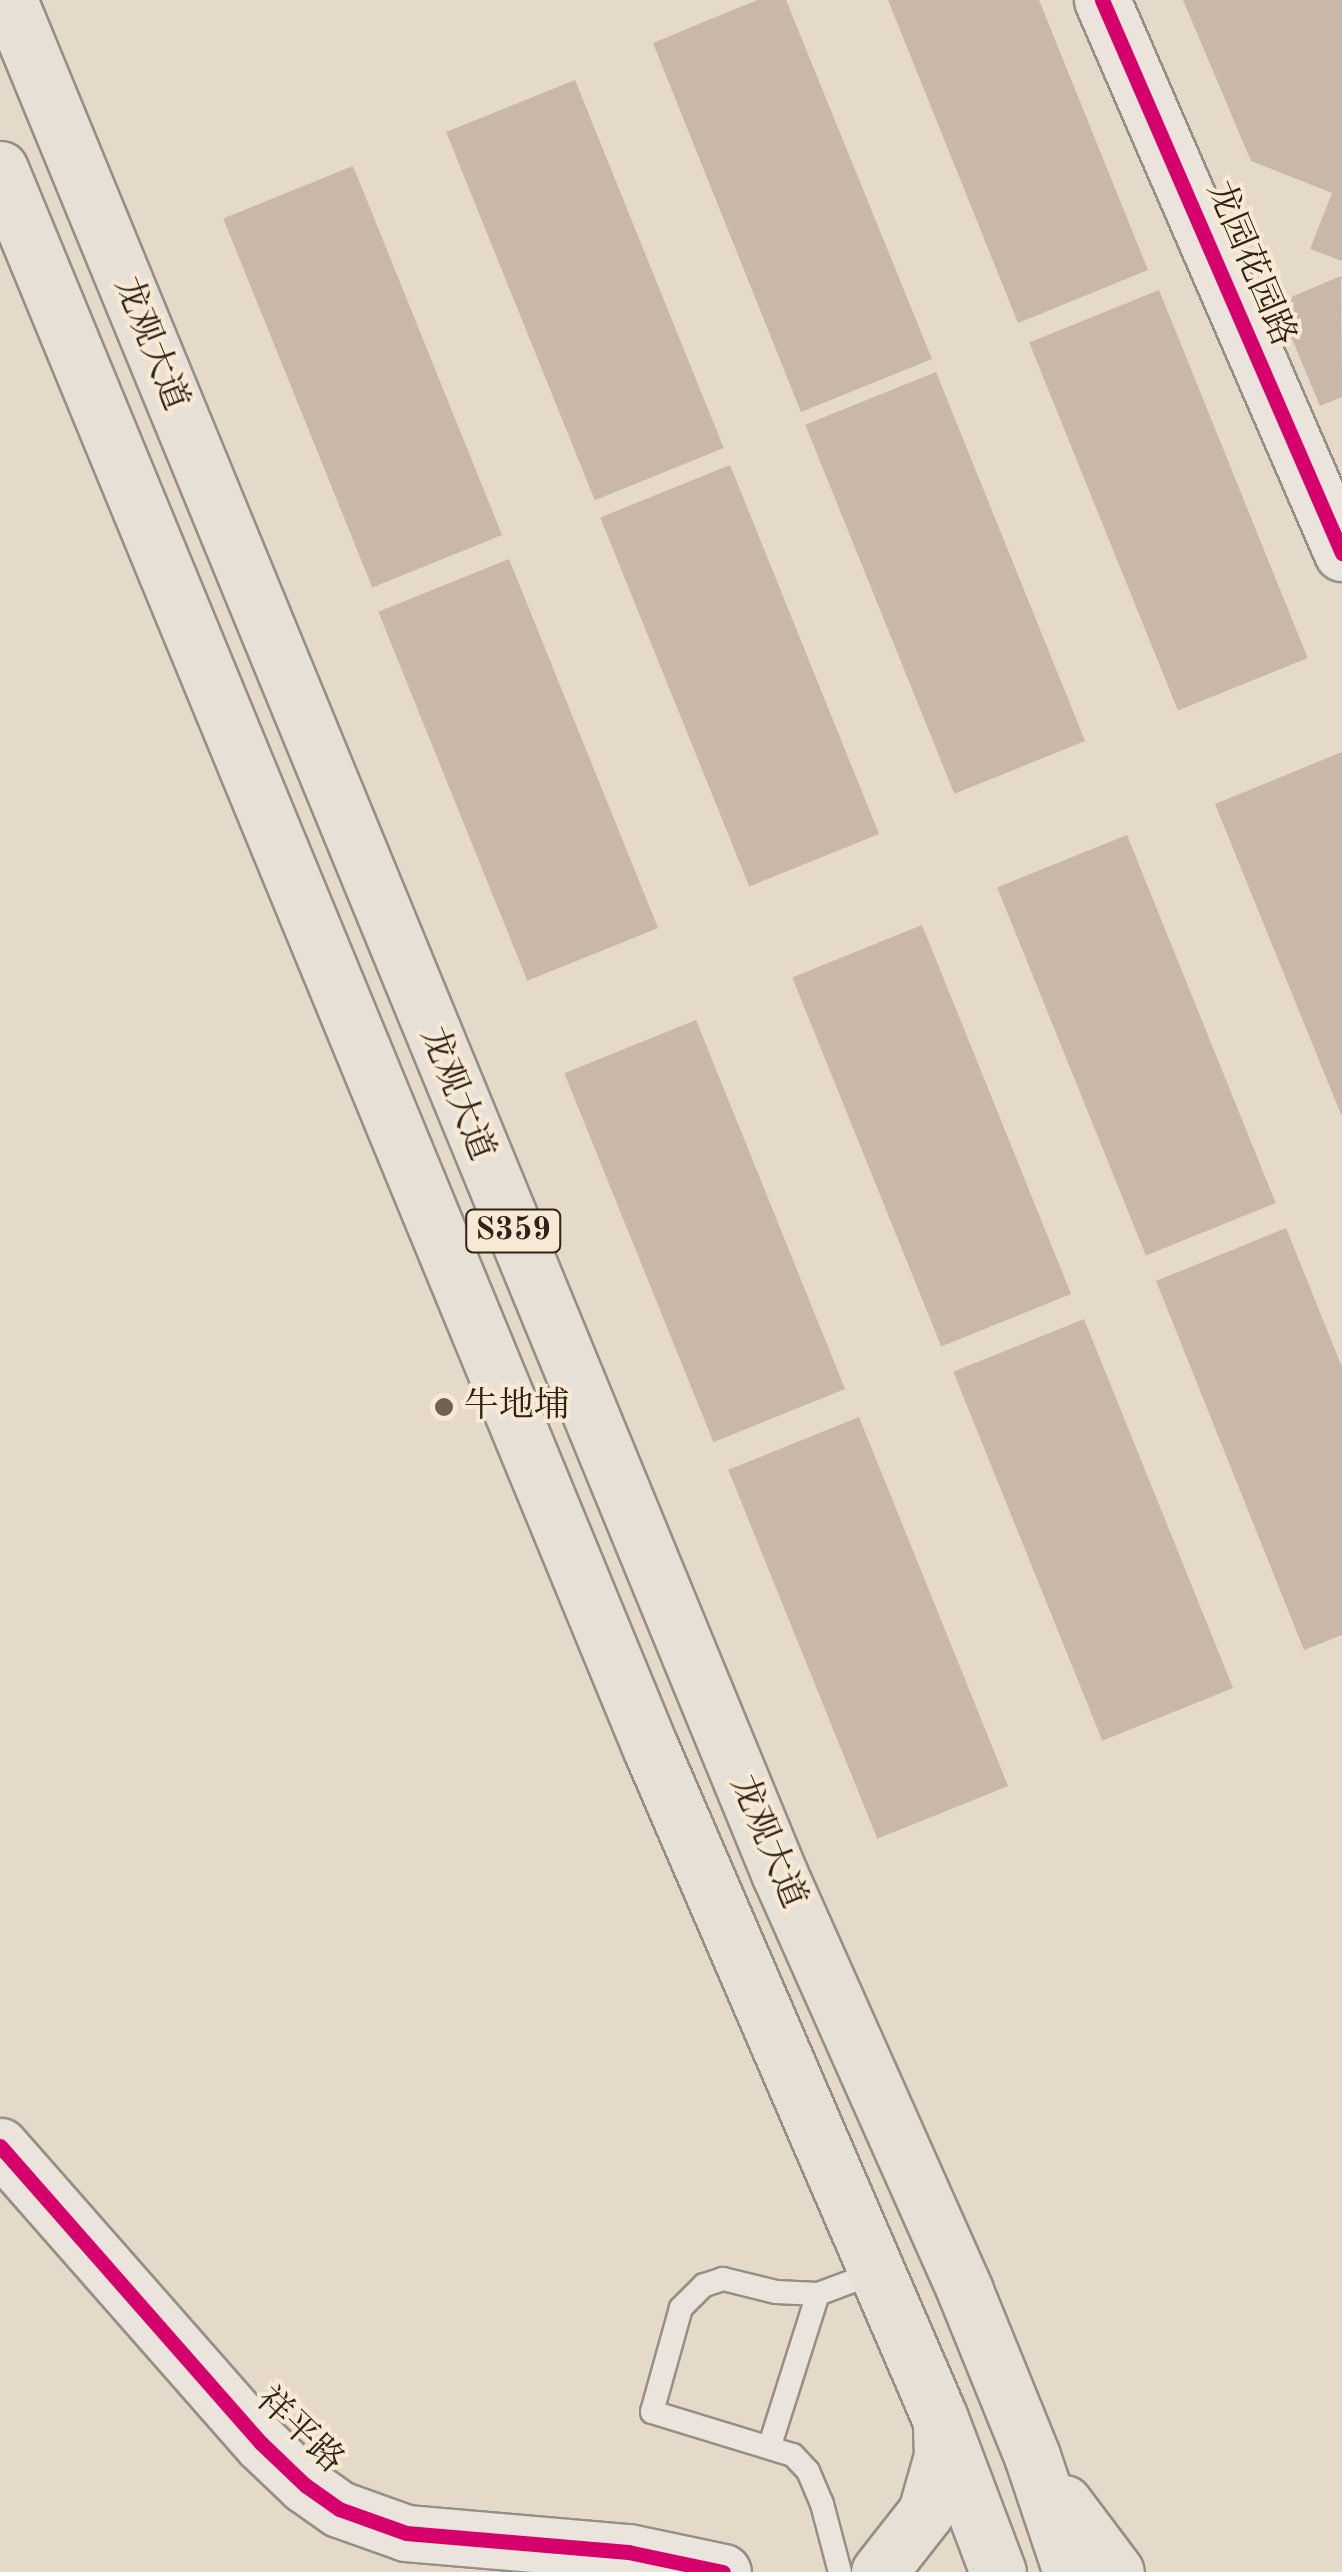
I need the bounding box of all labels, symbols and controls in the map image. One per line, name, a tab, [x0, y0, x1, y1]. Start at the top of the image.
street label: 龙园花园路	[1196, 175, 1304, 353]
street label: 龙观大道	[104, 271, 196, 417]
street label: 龙观大道	[410, 1021, 502, 1167]
road number: S359	[463, 1204, 563, 1258]
place label: 牛地埔	[464, 1386, 569, 1428]
marker: 牛地埔	[433, 1396, 455, 1418]
street label: 龙观大道	[720, 1769, 814, 1915]
street label: 祥平路	[247, 2379, 351, 2483]

